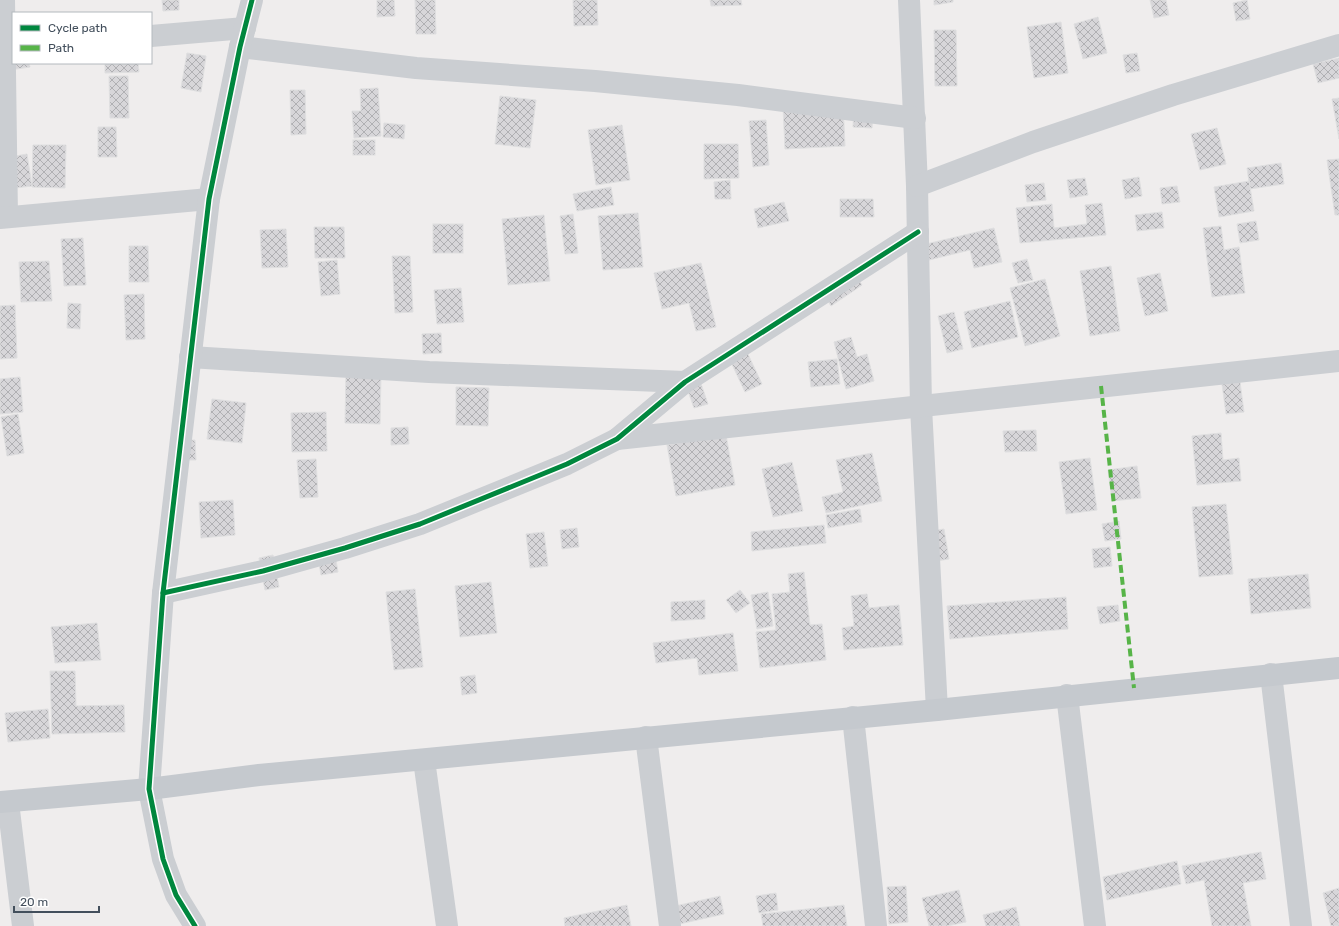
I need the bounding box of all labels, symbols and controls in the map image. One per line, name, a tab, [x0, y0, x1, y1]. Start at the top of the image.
legend	[12, 12, 152, 64]
text: Cycle path	[48, 21, 107, 35]
text: Path	[48, 41, 74, 55]
scale bar	[14, 888, 99, 914]
text: 20 m	[20, 895, 48, 909]

